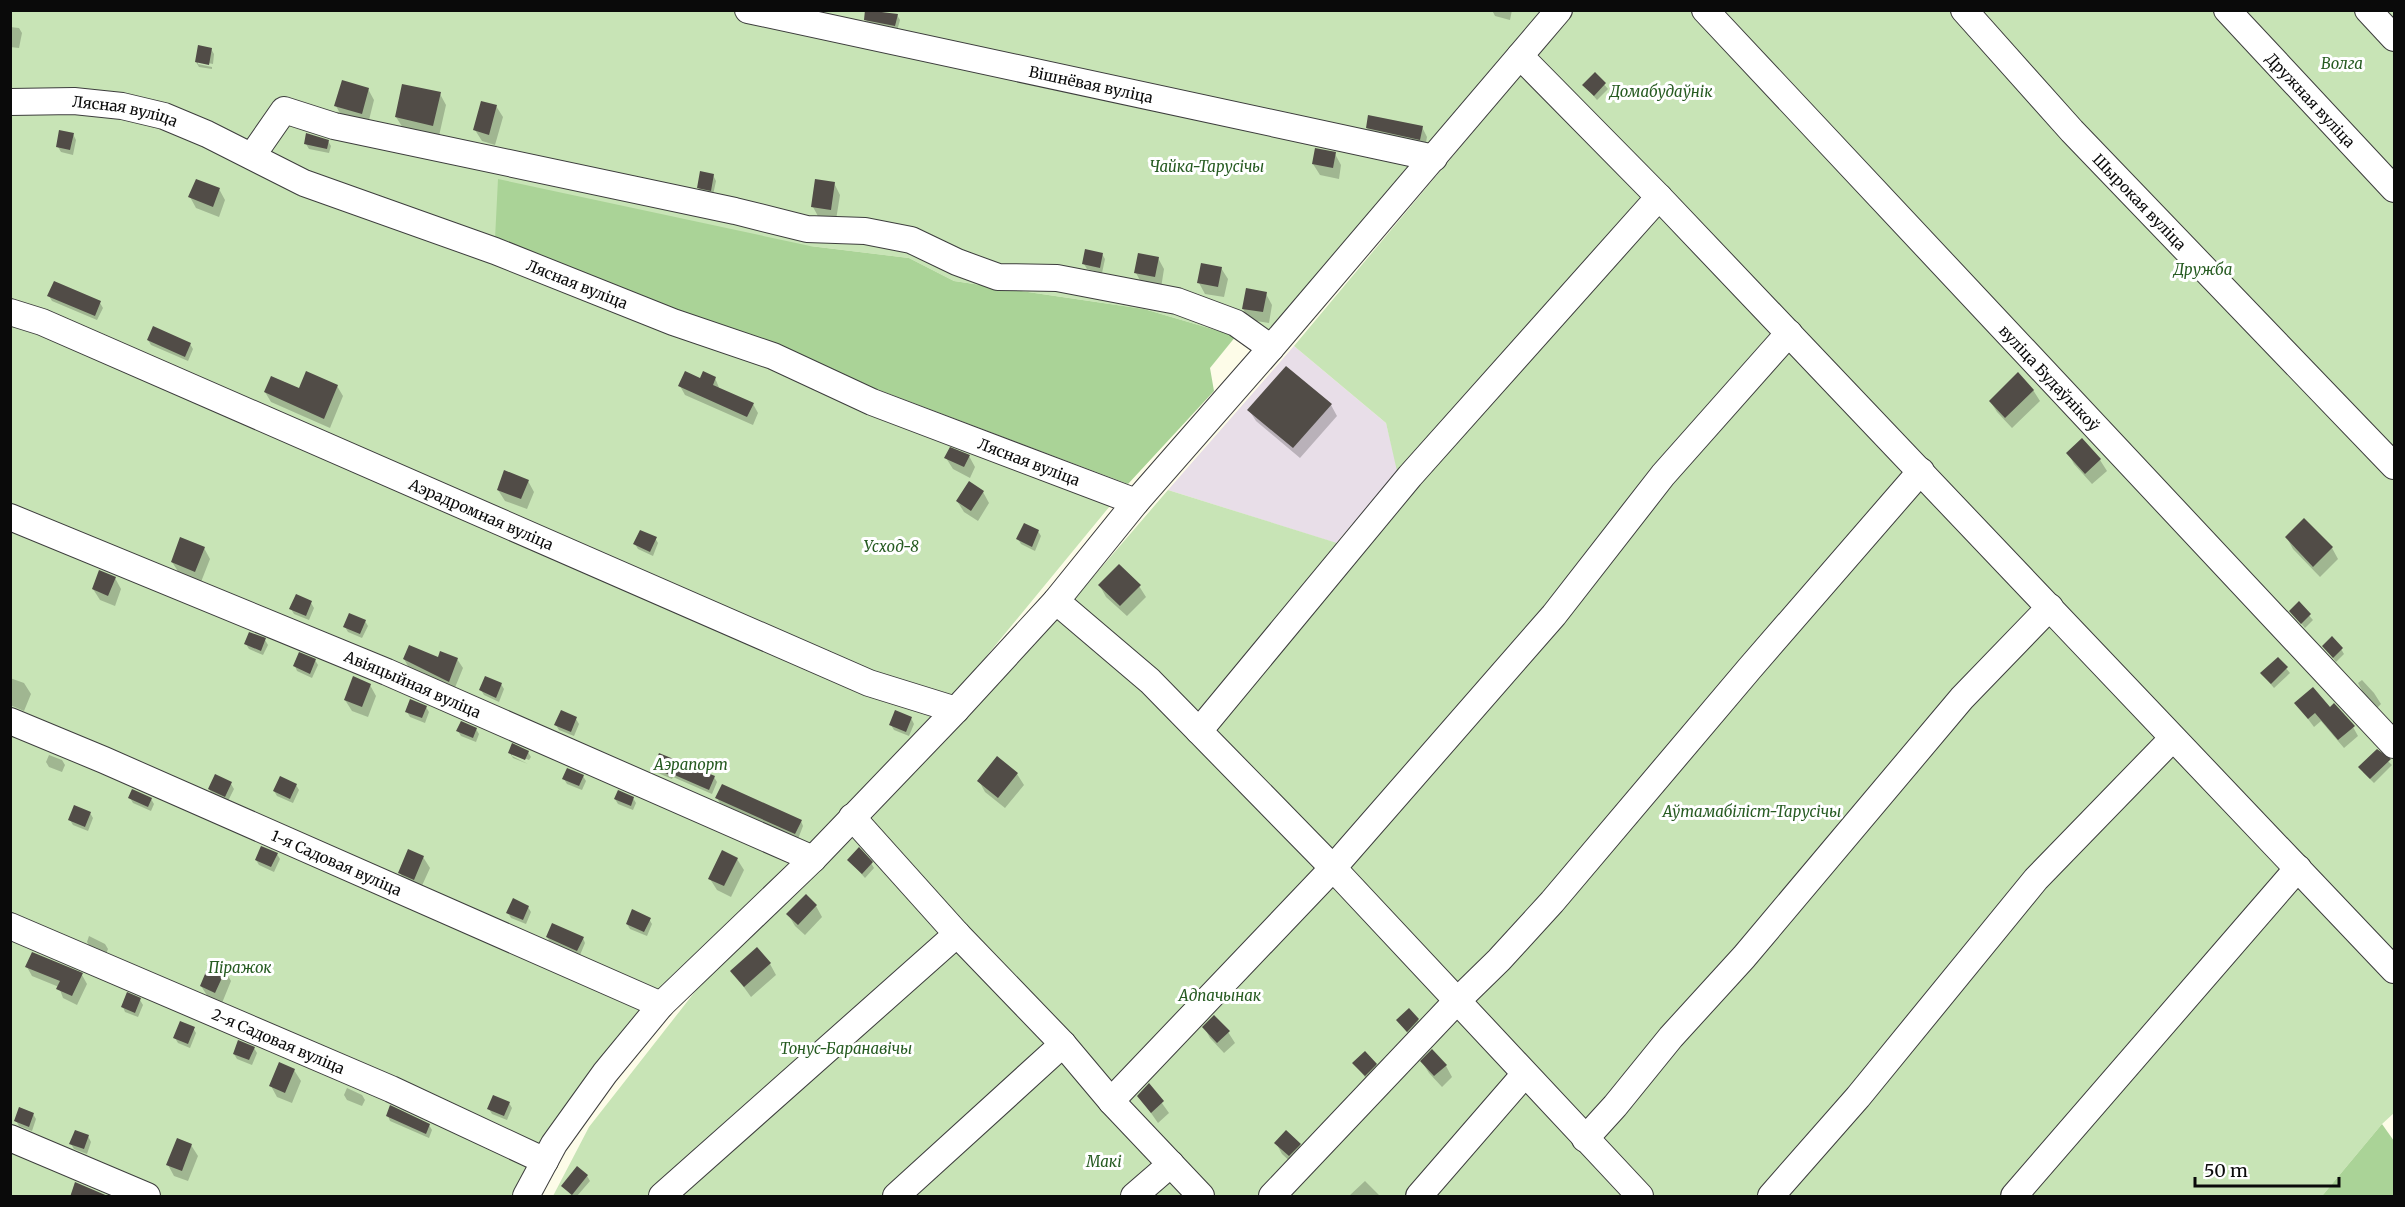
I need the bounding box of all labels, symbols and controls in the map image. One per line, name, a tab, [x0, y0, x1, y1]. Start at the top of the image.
street label: Дружная вуліца	[2262, 49, 2360, 151]
park label: Волга	[2321, 54, 2363, 73]
street label: Вішнёвая вуліца	[1027, 61, 1155, 107]
park label: Домабудаўнік	[1609, 82, 1713, 101]
street label: Лясная вуліца	[71, 91, 181, 130]
street label: Шырокая вуліца	[2089, 149, 2191, 254]
park label: Чайка-Тарусічы	[1150, 157, 1264, 176]
street label: Лясная вуліца	[524, 255, 631, 313]
park label: Дружба	[2173, 260, 2232, 279]
street label: вуліца Будаўнікоў	[1995, 321, 2104, 435]
street label: Лясная вуліца	[976, 434, 1083, 489]
street label: Аэрадромная вуліца	[405, 474, 557, 554]
park label: Усход-8	[863, 537, 919, 556]
street label: Авіяцыйная вуліца	[341, 646, 484, 722]
park label: Аэрапорт	[653, 755, 728, 774]
park label: Аўтамабіліст-Тарусічы	[1662, 802, 1841, 821]
street label: 1-я Садовая вуліца	[269, 825, 405, 899]
park label: Піражок	[208, 958, 272, 977]
park label: Адпачынак	[1178, 986, 1262, 1005]
street label: 2-я Садовая вуліца	[209, 1004, 348, 1078]
park label: Тонус-Баранавічы	[780, 1039, 912, 1058]
scale bar	[2195, 1150, 2339, 1188]
park label: Макі	[1085, 1152, 1122, 1171]
text: 50 m	[2204, 1159, 2248, 1182]

